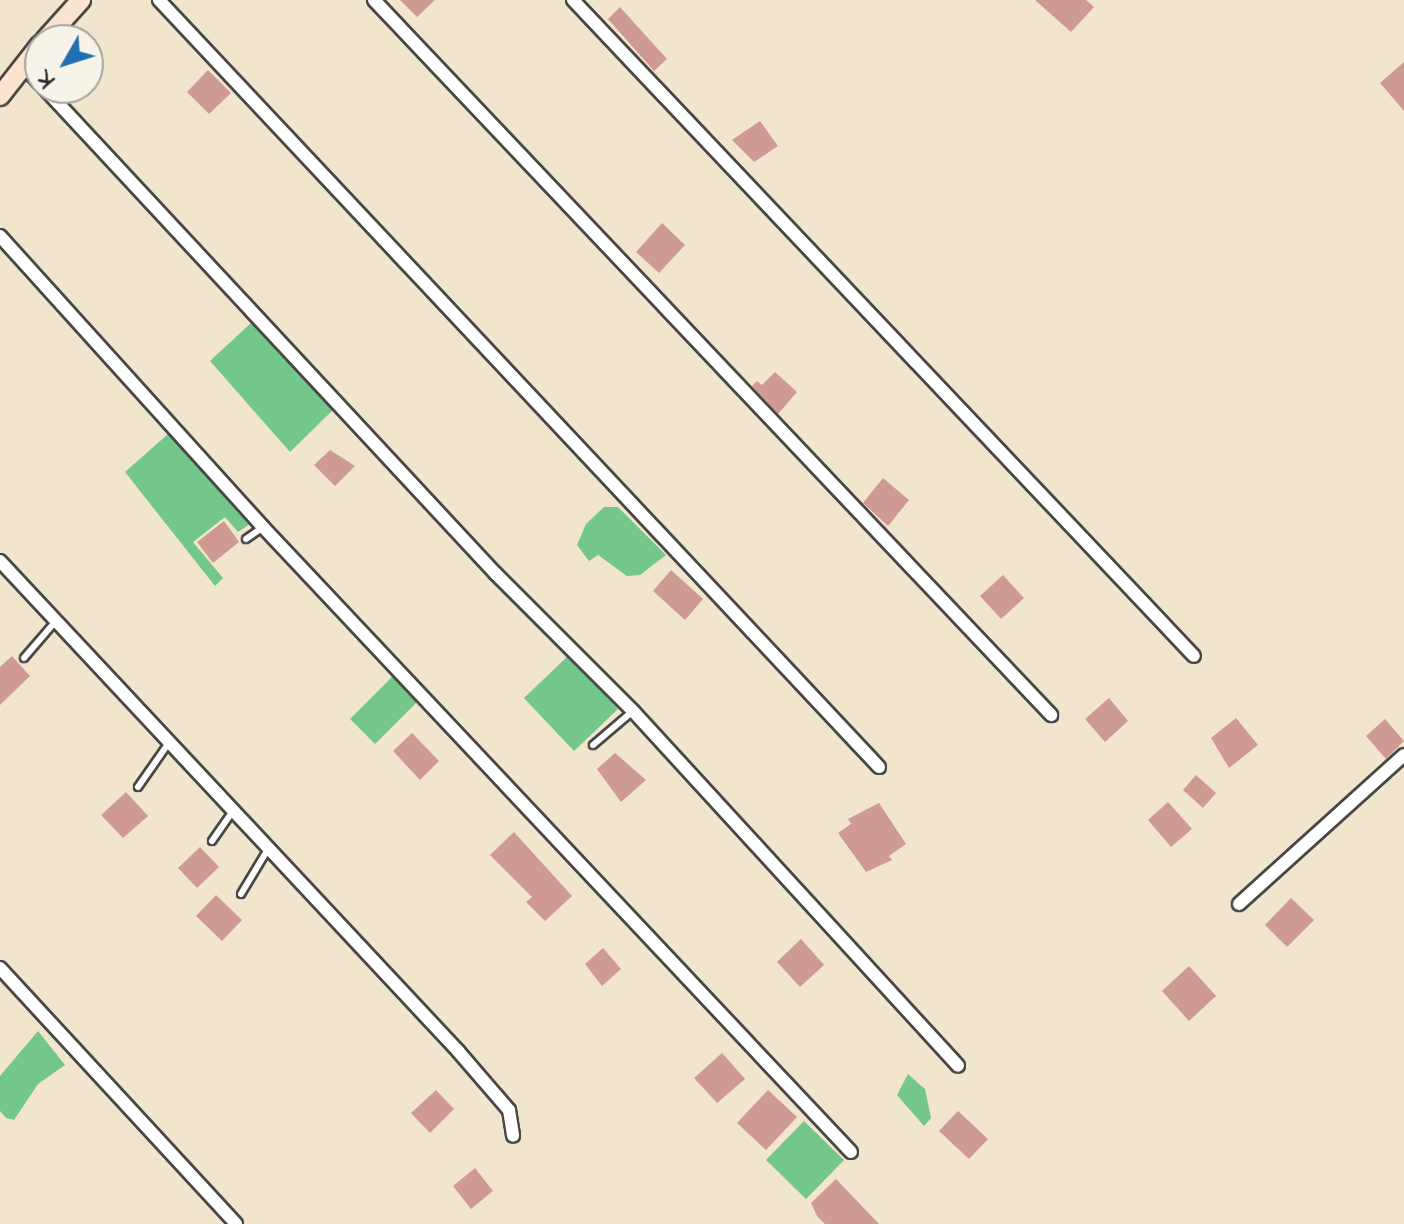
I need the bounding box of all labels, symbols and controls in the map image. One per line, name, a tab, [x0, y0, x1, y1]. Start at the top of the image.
north arrow	[24, 24, 104, 104]
text: K	[31, 63, 63, 93]

